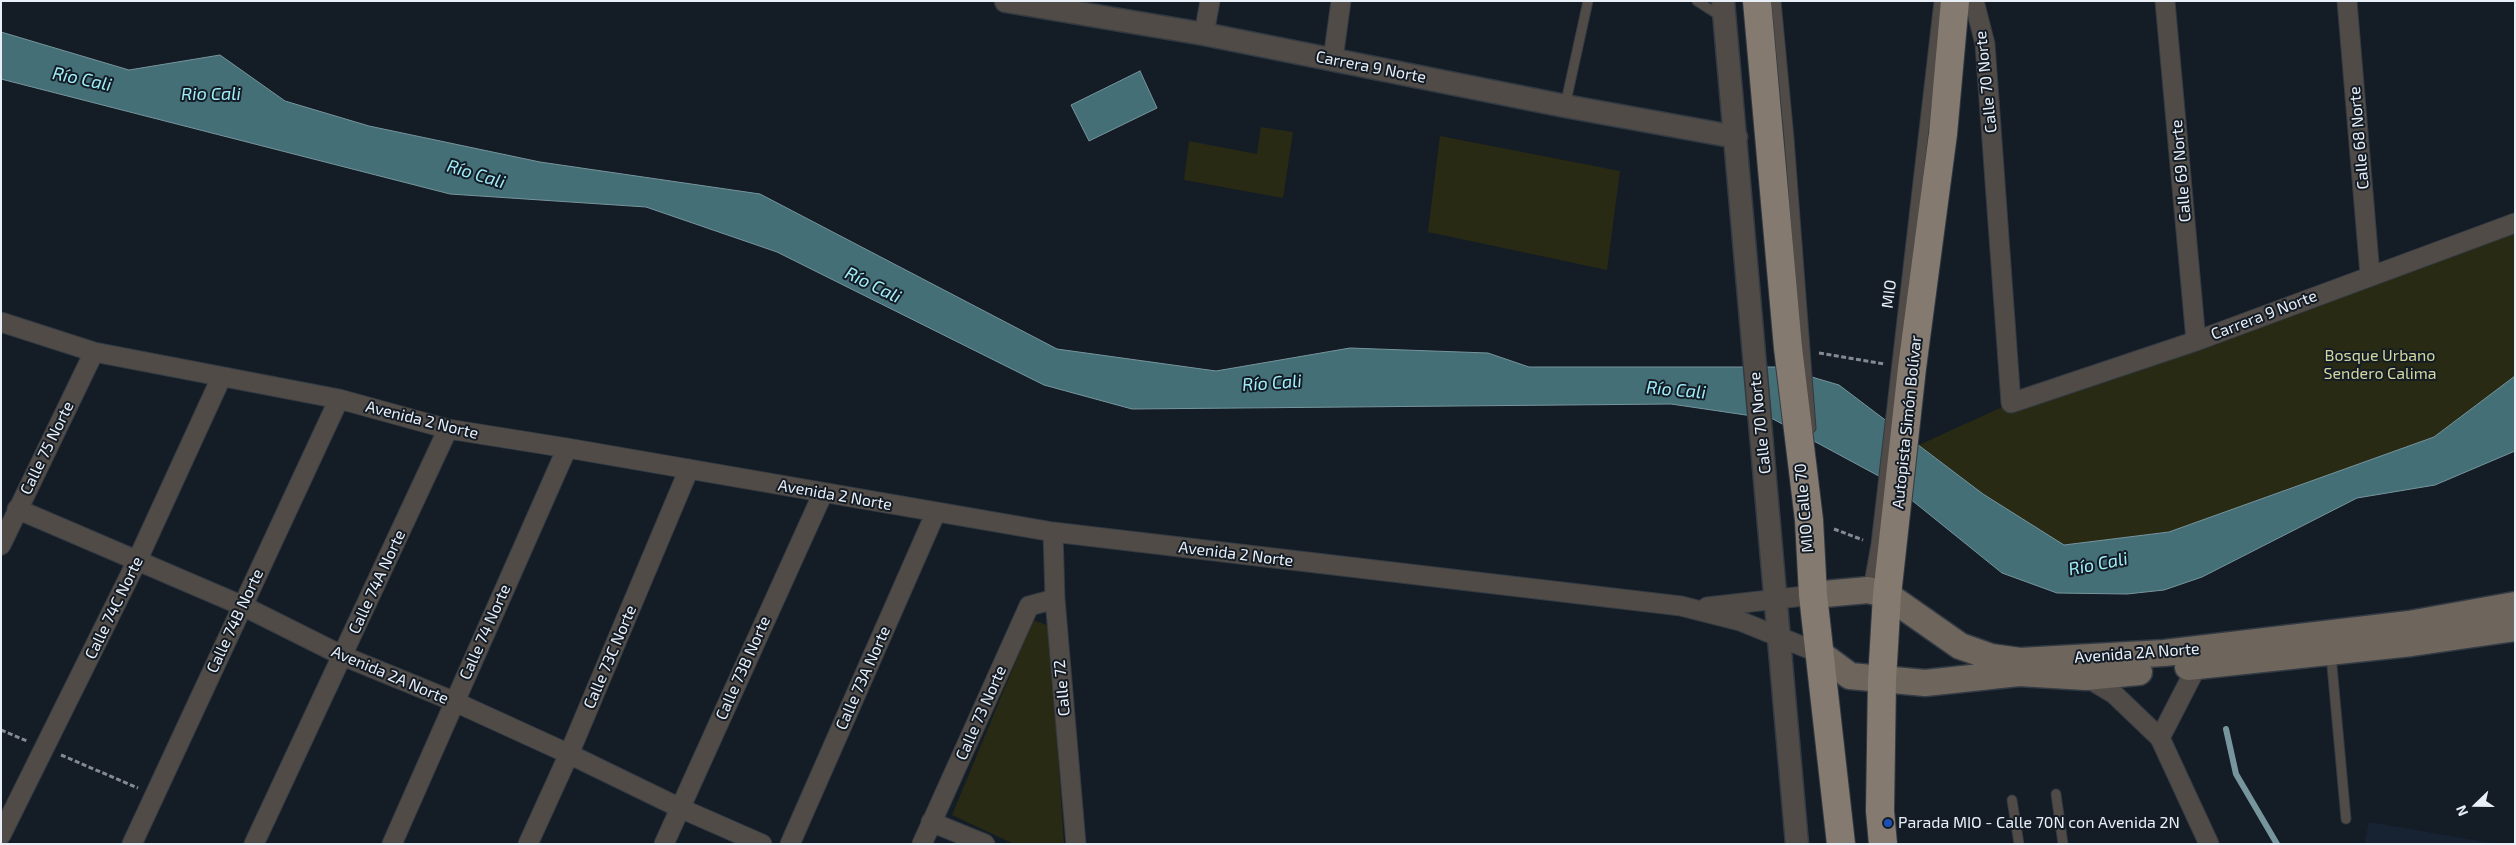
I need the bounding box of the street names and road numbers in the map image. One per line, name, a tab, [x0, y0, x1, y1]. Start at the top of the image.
street label: Calle 70 Norte	[1971, 30, 2001, 134]
street label: Carrera 9 Norte	[1314, 47, 1428, 87]
street label: Calle 68 Norte	[2345, 86, 2373, 190]
street label: Calle 69 Norte	[2167, 119, 2195, 223]
street label: MIO	[1878, 278, 1900, 310]
street label: Carrera 9 Norte	[2208, 286, 2320, 344]
street label: Autopista Simón Bolívar	[1888, 334, 1926, 510]
street label: Calle 70 Norte	[1745, 371, 1775, 475]
street label: Avenida 2 Norte	[364, 397, 480, 443]
street label: Calle 75 Norte	[16, 398, 78, 498]
street label: MIO Calle 70	[1791, 462, 1817, 554]
street label: Avenida 2 Norte	[776, 476, 894, 514]
street label: Calle 74A Norte	[345, 527, 409, 637]
street label: Avenida 2 Norte	[1178, 537, 1294, 571]
street label: Calle 74C Norte	[81, 554, 147, 662]
street label: Calle 74B Norte	[203, 566, 267, 676]
street label: Calle 74 Norte	[455, 581, 515, 683]
street label: Calle 73C Norte	[580, 602, 640, 712]
street label: Calle 73B Norte	[712, 613, 774, 723]
street label: Calle 73A Norte	[832, 623, 894, 733]
street label: Avenida 2A Norte	[2074, 639, 2200, 667]
street label: Avenida 2A Norte	[329, 642, 451, 708]
street label: Calle 72	[1050, 659, 1074, 717]
street label: Calle 73 Norte	[952, 663, 1010, 763]

